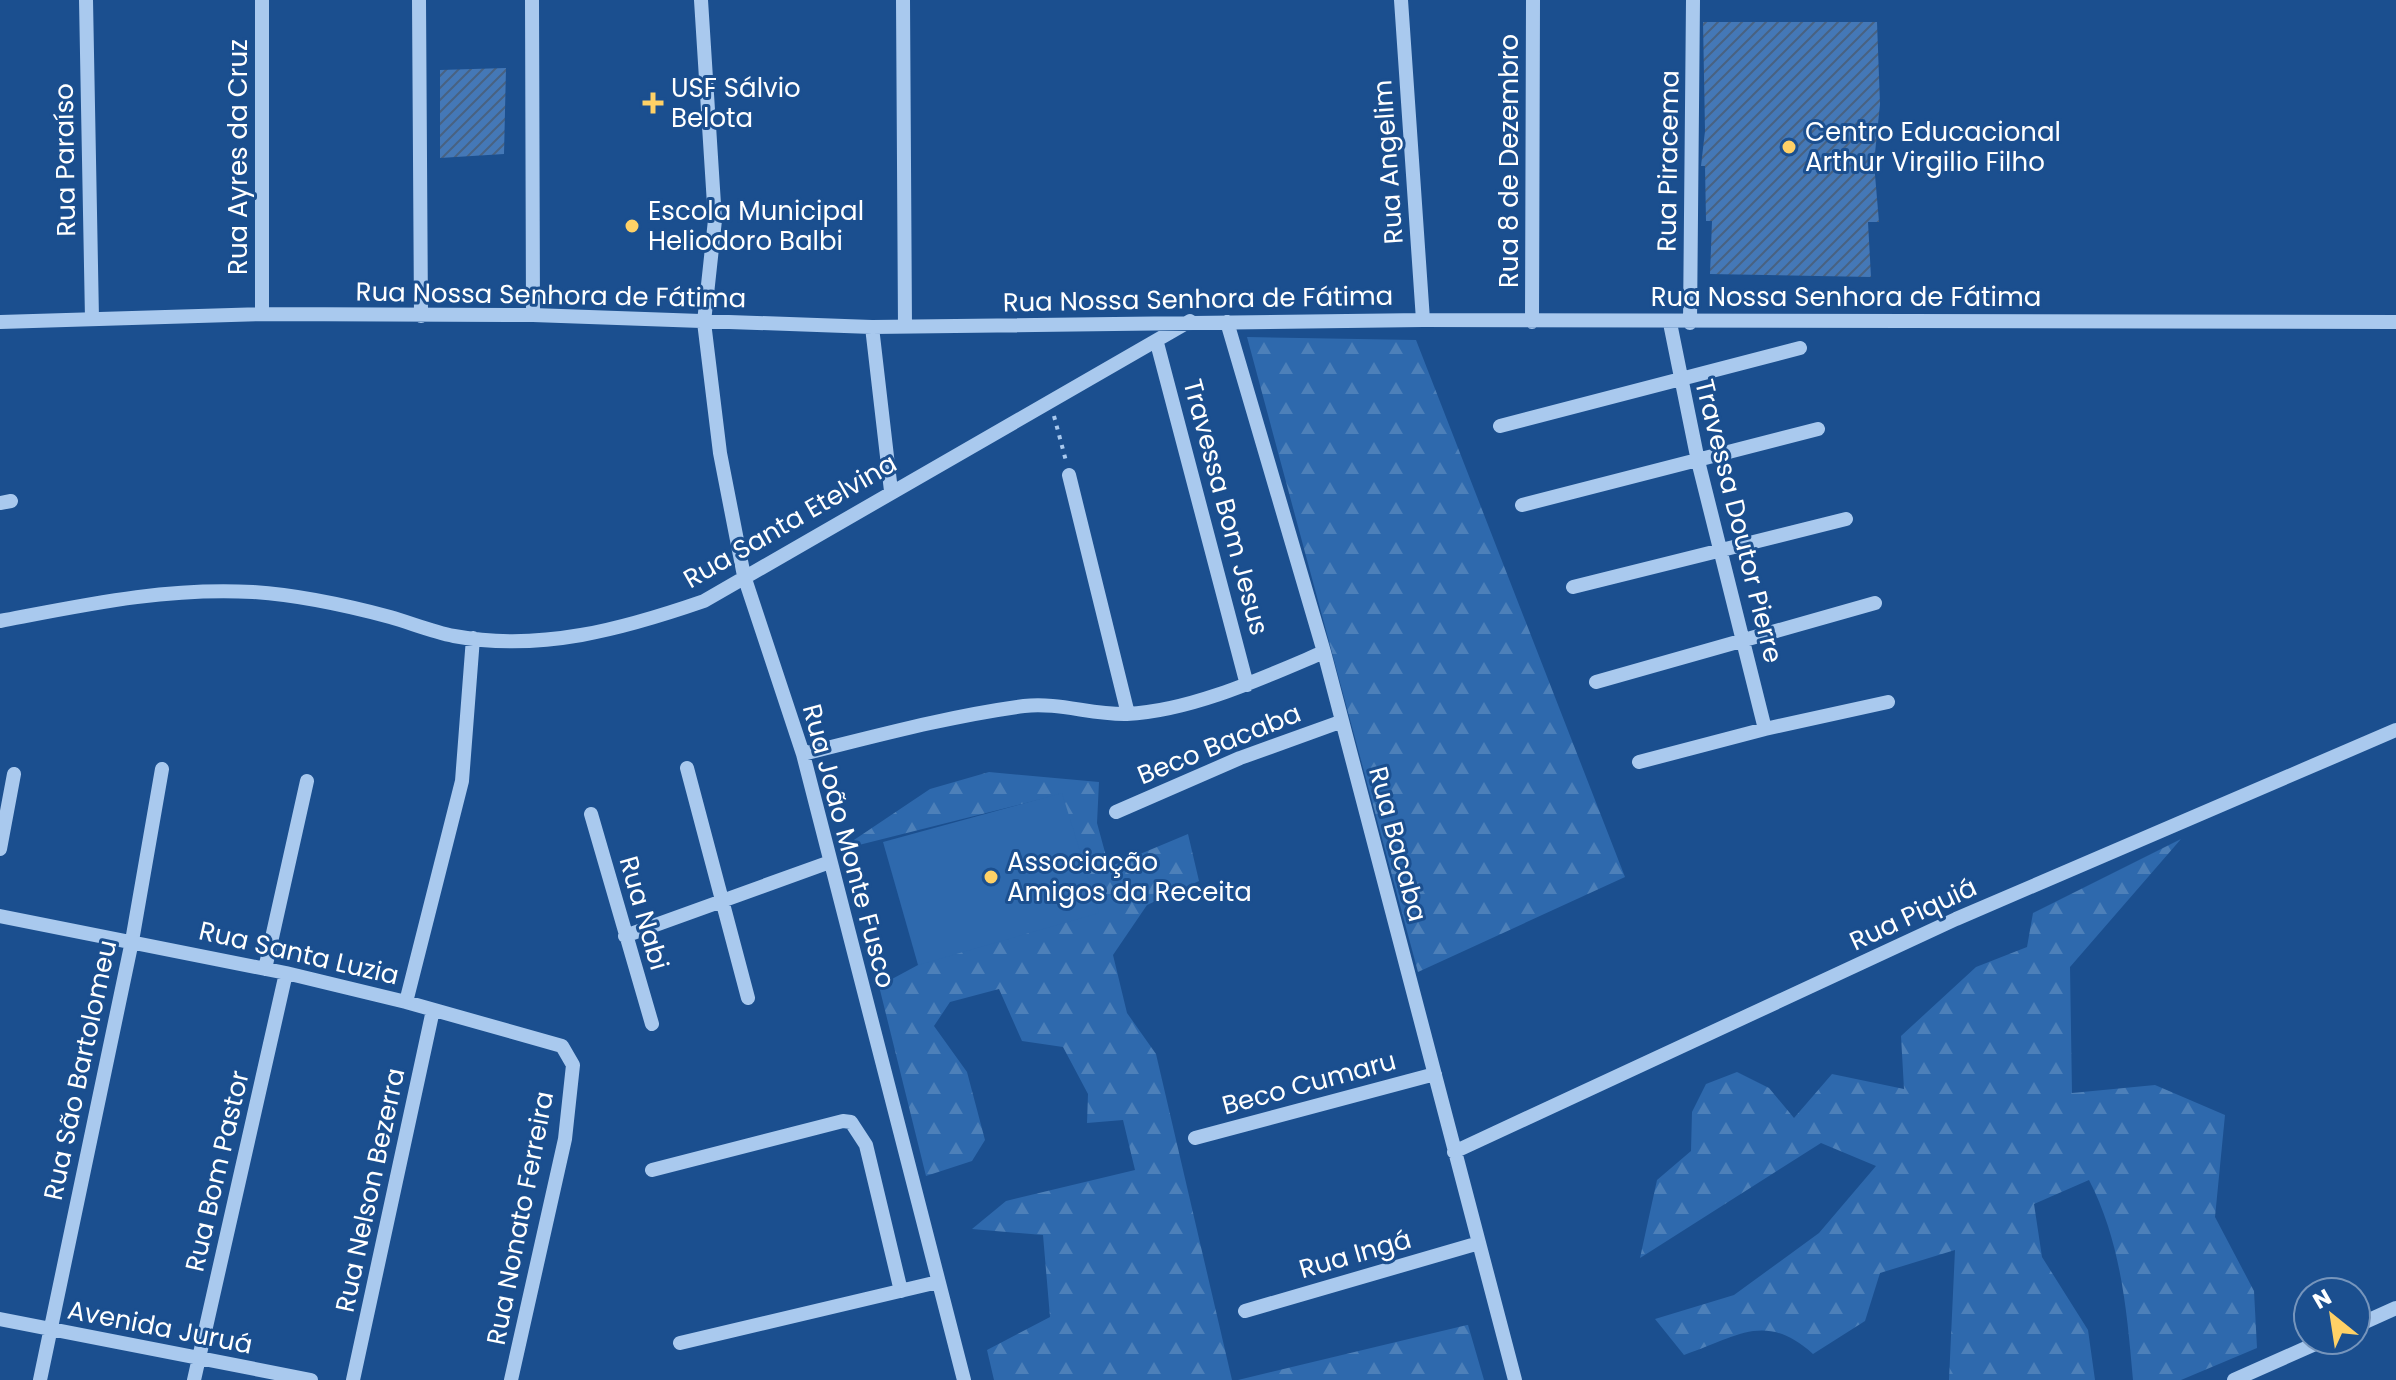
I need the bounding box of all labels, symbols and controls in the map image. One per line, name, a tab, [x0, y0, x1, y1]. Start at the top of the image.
street label: Rua 8 de Dezembro	[1491, 34, 1527, 288]
street label: Rua Ayres da Cruz	[220, 39, 256, 275]
place label: USF Sálvio Belota	[671, 70, 801, 136]
street label: Rua Piracema	[1648, 70, 1688, 252]
street label: Rua Angelim	[1364, 79, 1412, 245]
street label: Rua Paraíso	[46, 83, 84, 237]
marker: USF Sálvio Belota	[642, 92, 664, 114]
place label: Centro Educacional Arthur Virgilio Filho	[1805, 114, 2061, 180]
marker: Centro Educacional Arthur Virgilio Filho	[1780, 138, 1798, 156]
place label: Escola Municipal Heliodoro Balbi	[648, 193, 864, 259]
marker: Escola Municipal Heliodoro Balbi	[623, 217, 641, 235]
street label: Rua Nossa Senhora de Fátima	[355, 274, 747, 316]
street label: Rua Nossa Senhora de Fátima	[1002, 278, 1394, 320]
street label: Rua Nossa Senhora de Fátima	[1651, 279, 2041, 315]
street label: Travessa Bom Jesus	[1174, 375, 1278, 639]
street label: Travessa Doutor Pierre	[1686, 375, 1792, 667]
street label: Rua Santa Etelvina	[677, 445, 903, 597]
street label: Beco Bacaba	[1132, 695, 1306, 793]
street label: Rua João Monte Fusco	[794, 700, 904, 992]
street label: Rua Bacaba	[1360, 763, 1436, 925]
place label: Associação Amigos da Receita	[1007, 844, 1252, 910]
street label: Rua Nabi	[611, 852, 677, 974]
marker: Associação Amigos da Receita	[982, 868, 1000, 886]
street label: Rua Piquiá	[1843, 869, 1983, 959]
street label: Rua Santa Luzia	[196, 913, 402, 993]
street label: Rua São Bartolomeu	[35, 937, 125, 1203]
street label: Beco Cumaru	[1218, 1042, 1400, 1124]
street label: Rua Nelson Bezerra	[327, 1065, 413, 1315]
street label: Rua Bom Pastor	[176, 1067, 258, 1275]
street label: Rua Nonato Ferreira	[478, 1088, 562, 1348]
street label: Rua Ingá	[1295, 1221, 1415, 1287]
north arrow	[2292, 1276, 2372, 1356]
text: N	[2307, 1282, 2337, 1317]
street label: Avenida Juruá	[64, 1291, 256, 1363]

